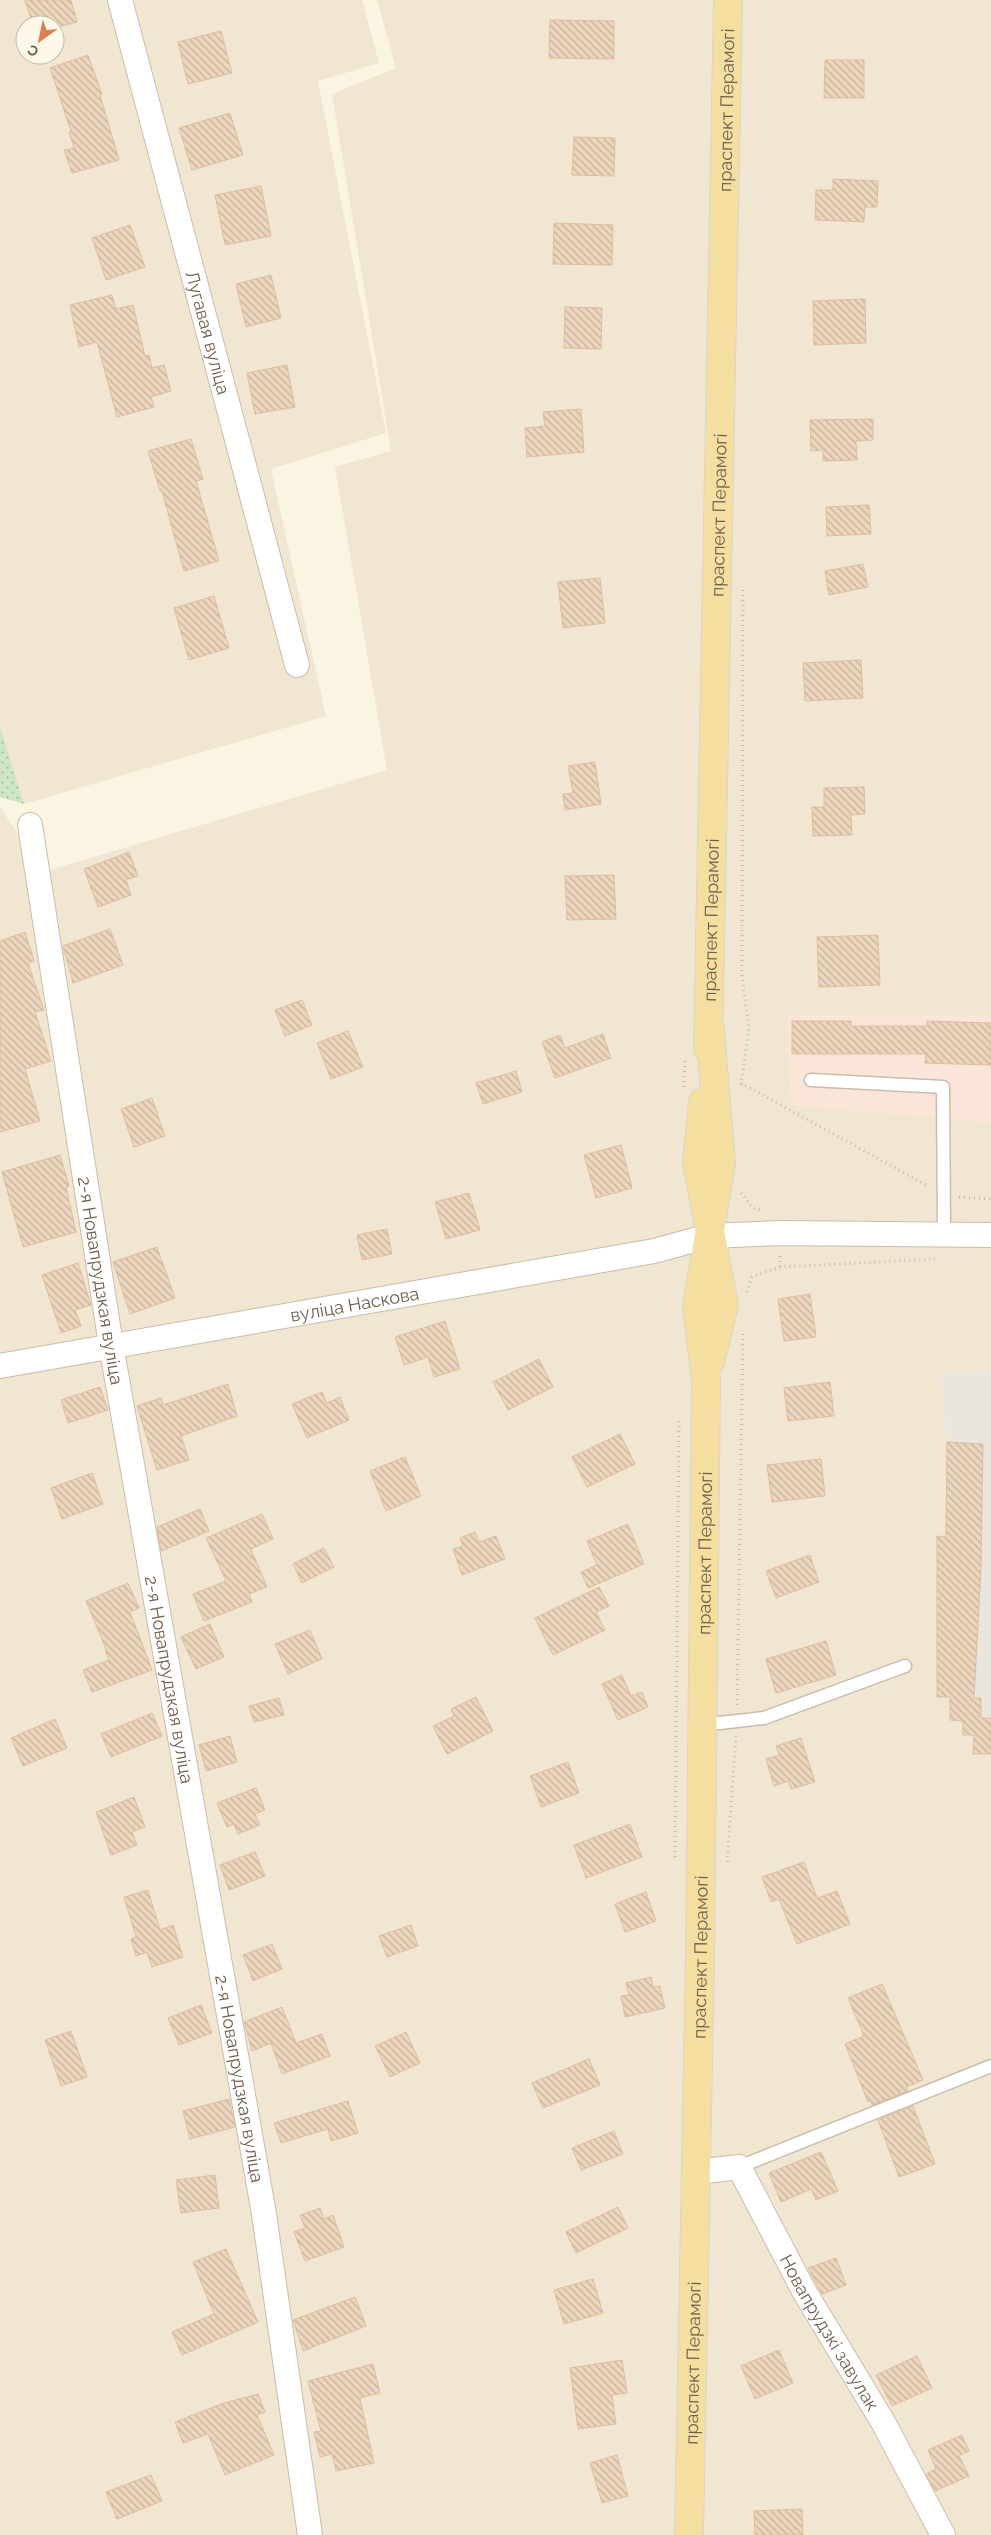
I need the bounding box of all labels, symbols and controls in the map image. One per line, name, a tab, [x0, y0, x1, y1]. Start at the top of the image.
north arrow	[15, 15, 65, 65]
street label: праспект Перамогі	[714, 28, 738, 192]
text: С	[24, 41, 41, 60]
street label: Лугавая вуліца	[182, 268, 235, 397]
street label: праспект Перамогі	[706, 433, 730, 597]
street label: праспект Перамогі	[698, 838, 723, 1002]
street label: 2-я Новапрудзкая вуліца	[74, 1175, 128, 1386]
street label: вуліца Наскова	[289, 1282, 421, 1325]
street label: праспект Перамогі	[693, 1471, 716, 1635]
street label: 2-я Новапрудзкая вуліца	[141, 1574, 199, 1785]
street label: праспект Перамогі	[688, 1875, 711, 2039]
street label: 2-я Новапрудзкая вуліца	[212, 1973, 269, 2184]
street label: Новапрудзкі завулак	[776, 2251, 884, 2414]
street label: праспект Перамогі	[680, 2281, 704, 2445]

